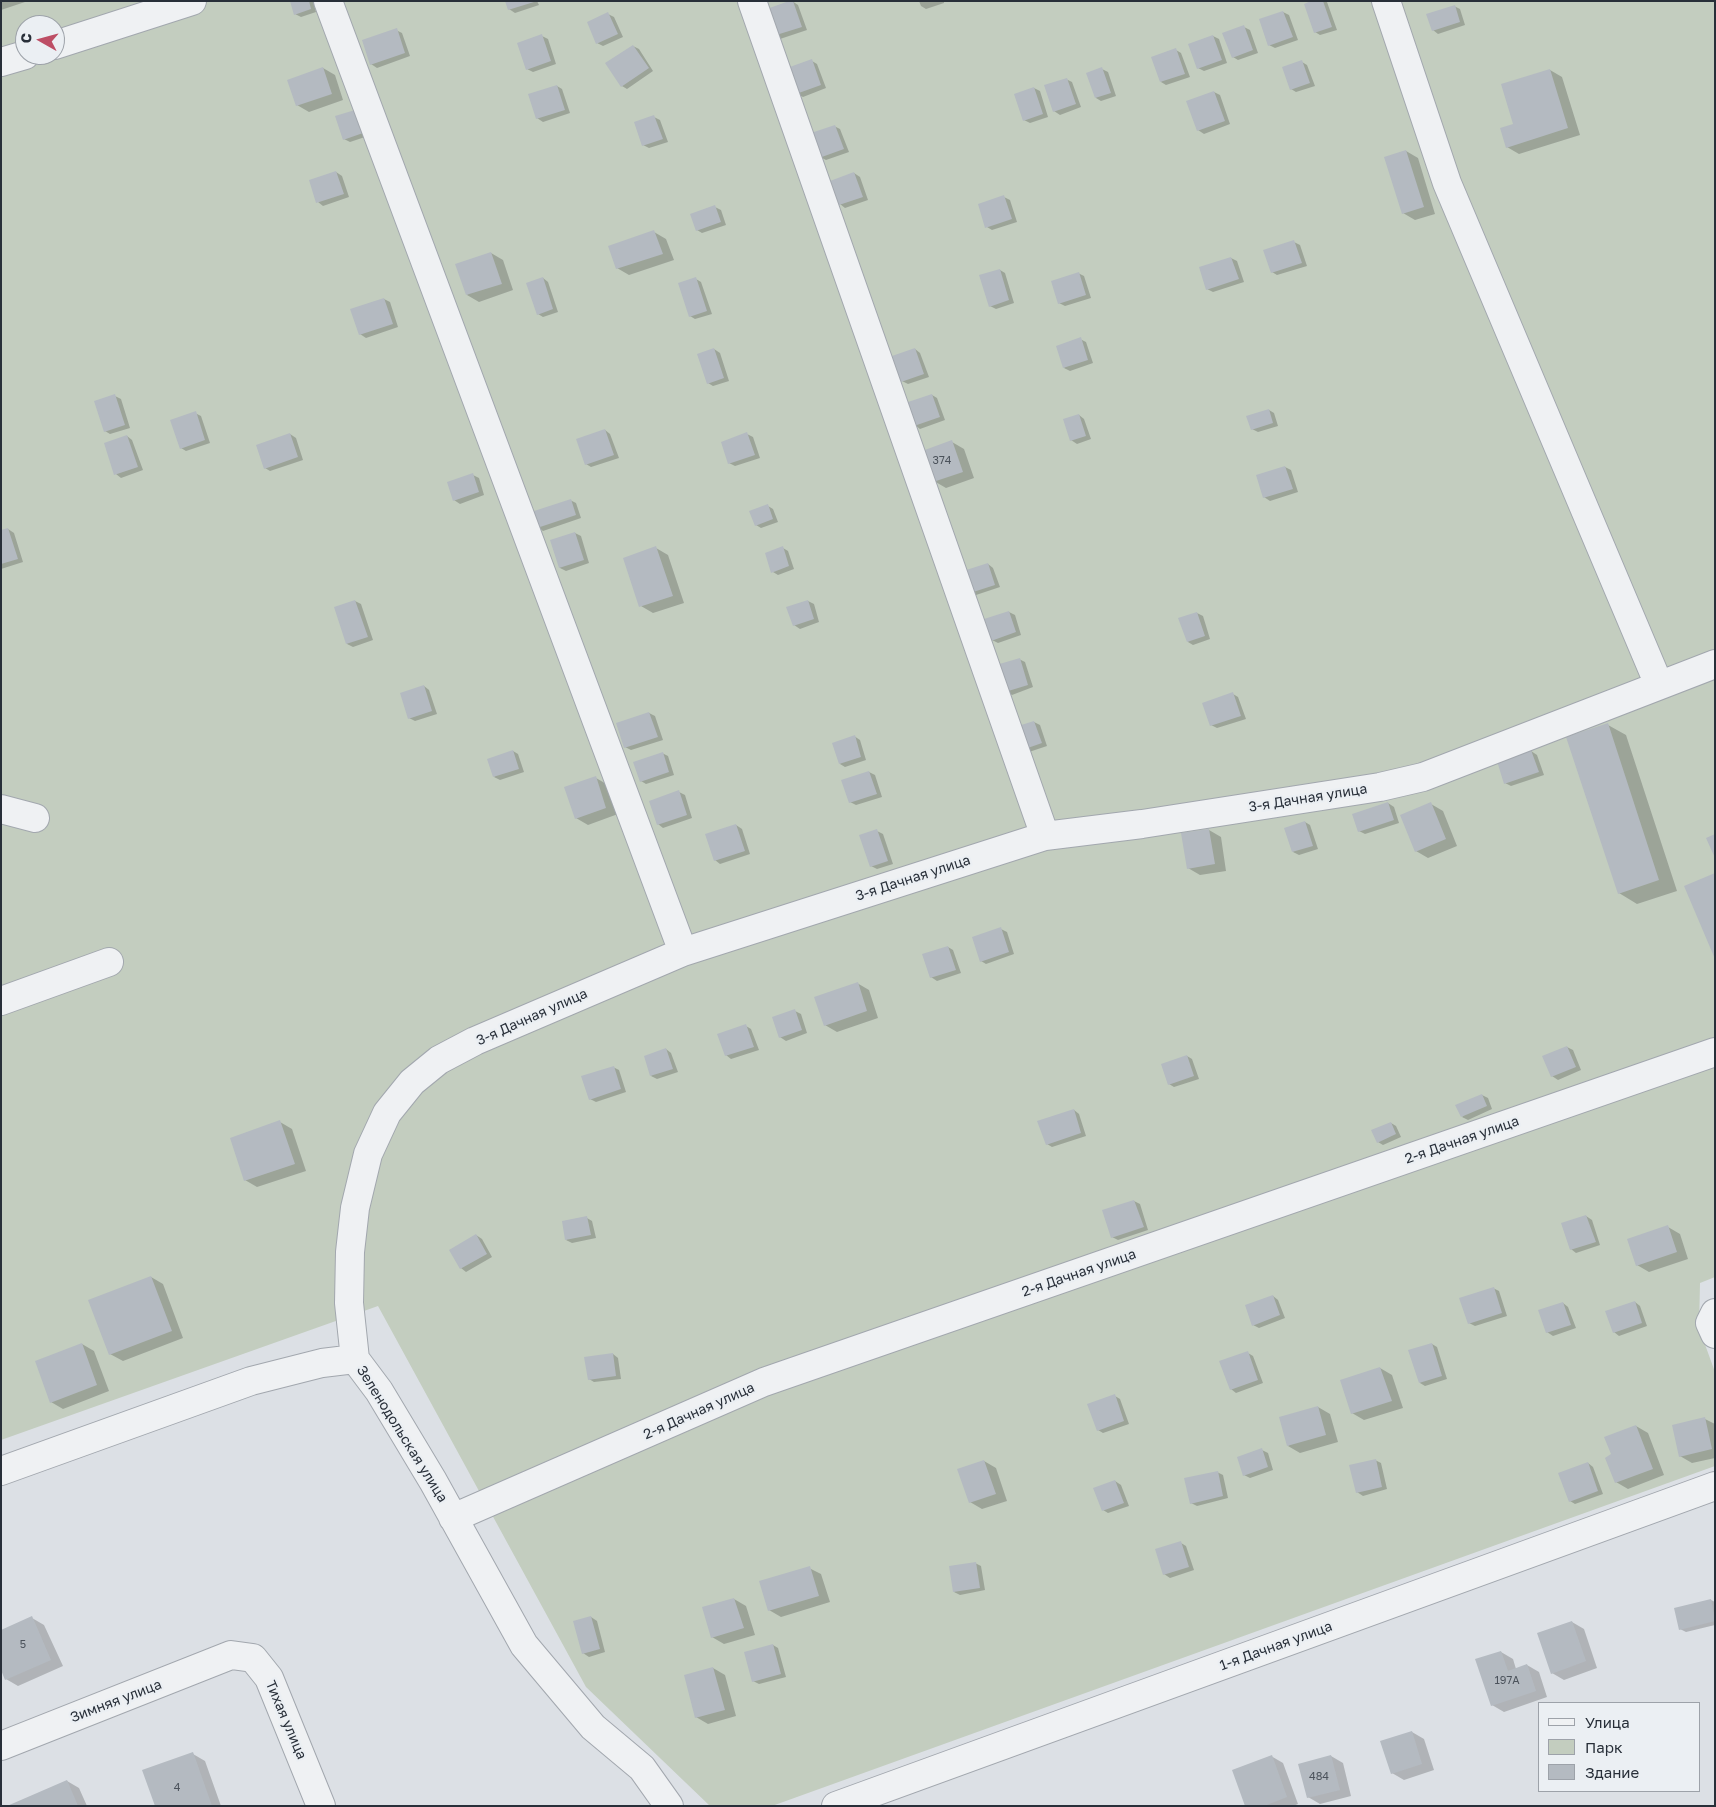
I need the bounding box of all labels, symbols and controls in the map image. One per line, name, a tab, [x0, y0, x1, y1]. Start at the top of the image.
north arrow	[15, 15, 65, 65]
text: С	[17, 32, 35, 44]
house number: 374	[933, 454, 951, 468]
street label: 3-я Дачная улица	[1248, 780, 1368, 816]
street label: 3-я Дачная улица	[853, 851, 973, 905]
street label: 3-я Дачная улица	[474, 985, 590, 1049]
street label: 2-я Дачная улица	[1403, 1113, 1521, 1167]
street label: 2-я Дачная улица	[1020, 1246, 1138, 1300]
street label: Зеленодольская улица	[353, 1362, 451, 1506]
street label: 2-я Дачная улица	[641, 1379, 757, 1443]
street label: 1-я Дачная улица	[1217, 1618, 1335, 1674]
house number: 5	[20, 1638, 26, 1652]
house number: 197А	[1494, 1674, 1520, 1688]
street label: Зимняя улица	[68, 1676, 164, 1726]
street label: Тихая улица	[262, 1678, 310, 1762]
legend	[1538, 1702, 1701, 1792]
text: Улица	[1585, 1713, 1630, 1731]
text: Парк	[1585, 1738, 1623, 1756]
text: Здание	[1585, 1763, 1639, 1781]
house number: 484	[1309, 1770, 1329, 1784]
house number: 4	[174, 1781, 180, 1795]

